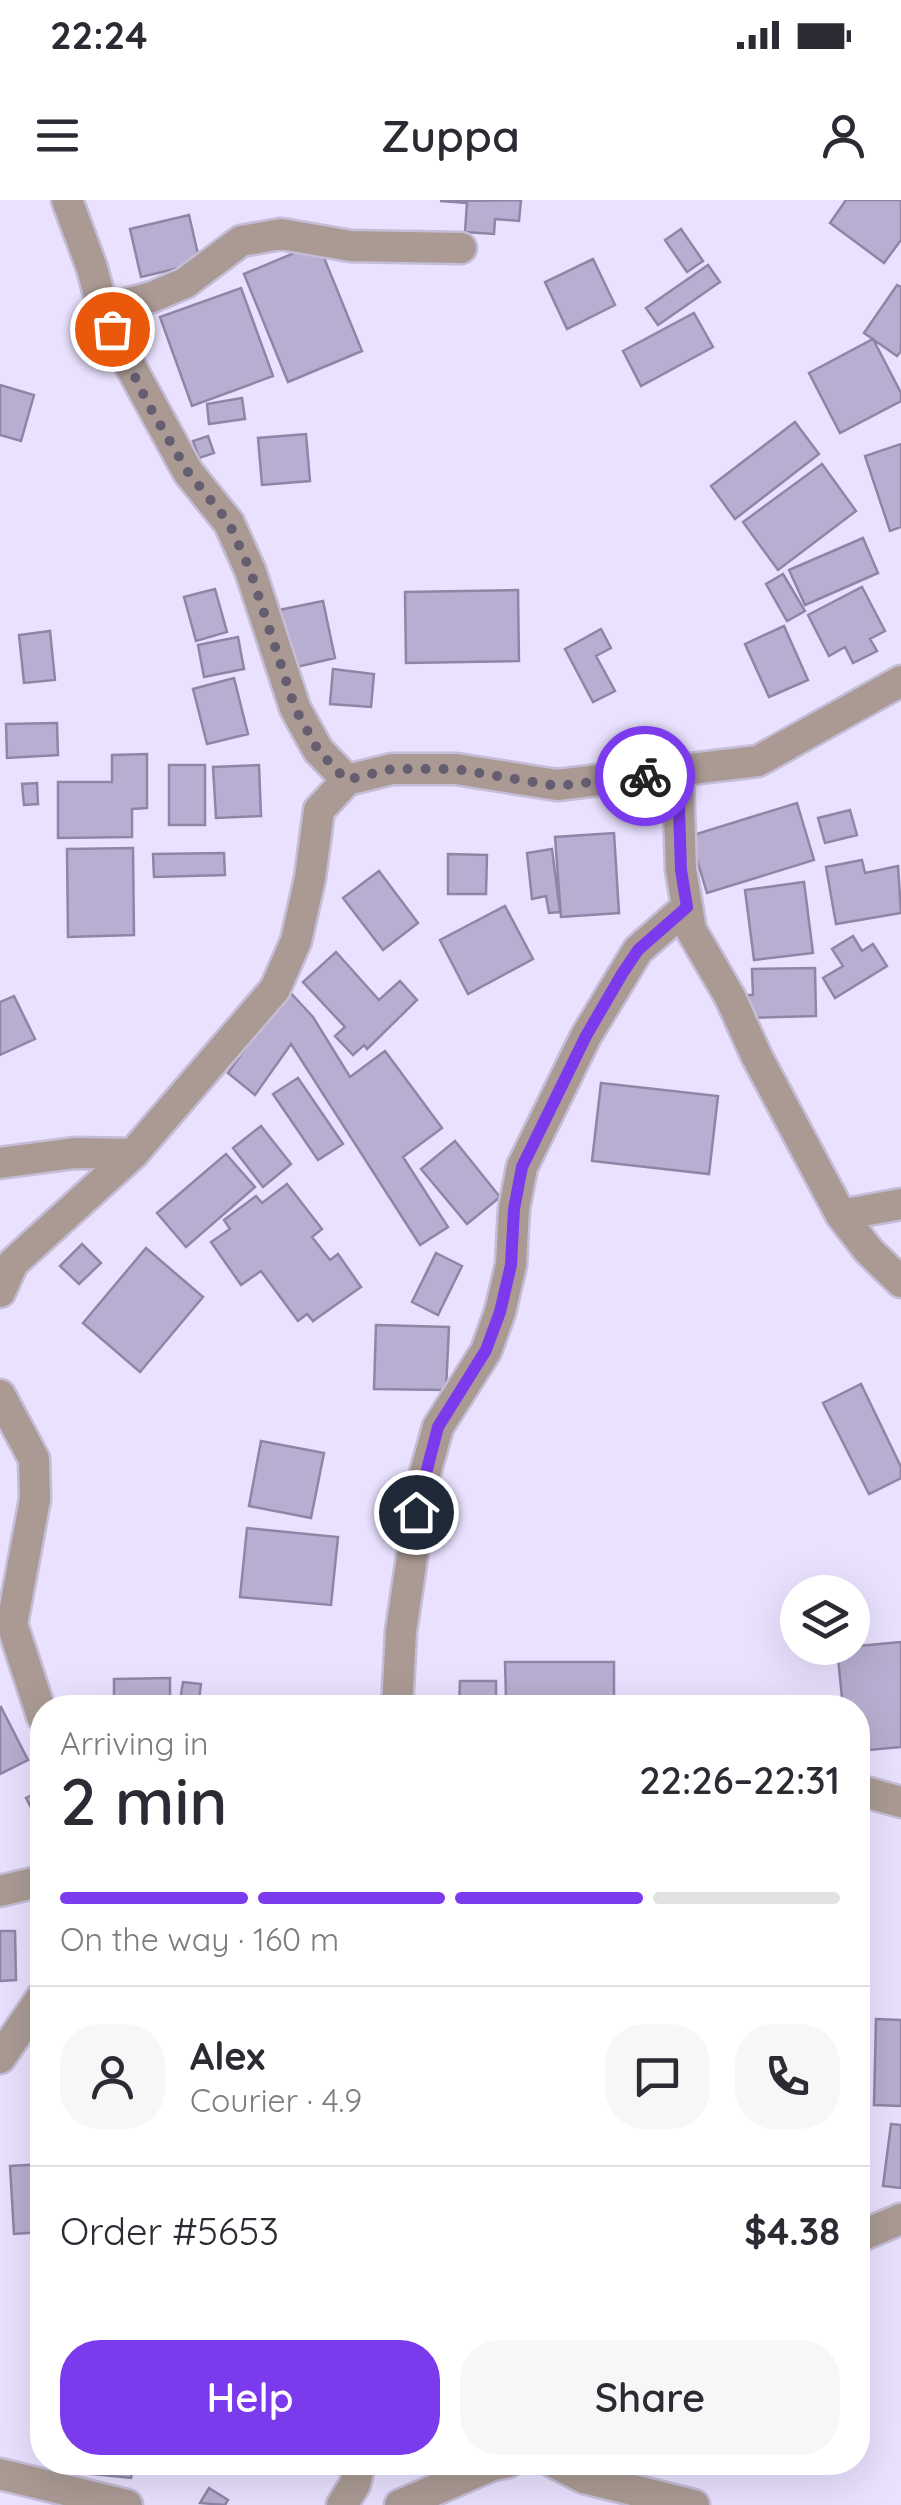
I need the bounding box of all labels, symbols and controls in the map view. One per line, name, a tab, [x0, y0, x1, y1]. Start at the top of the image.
text: 22:24	[50, 11, 148, 59]
text: Zuppa	[381, 107, 520, 163]
icon: menu	[30, 108, 85, 163]
icon: person	[816, 108, 871, 163]
pin	[70, 287, 155, 372]
icon: bag	[85, 302, 140, 357]
courier	[595, 726, 695, 826]
icon: bike	[618, 749, 673, 804]
pin	[374, 1470, 459, 1555]
icon: home	[389, 1485, 444, 1540]
map controls	[780, 1575, 870, 1665]
button: layers	[780, 1575, 870, 1665]
text: Arriving in	[60, 1723, 209, 1763]
text: 22:26–22:31	[639, 1756, 840, 1804]
text: 2 min	[60, 1760, 228, 1841]
text: On the way · 160 m	[60, 1919, 339, 1959]
button: person	[60, 2024, 165, 2129]
button: chat	[605, 2024, 710, 2129]
button: phone	[735, 2024, 840, 2129]
text: Alex	[190, 2032, 265, 2080]
text: Courier · 4.9	[190, 2080, 362, 2120]
text: Order #5653	[60, 2207, 279, 2255]
text: $4.38	[744, 2207, 840, 2255]
button: Help	[60, 2340, 440, 2455]
button: Share	[460, 2340, 840, 2455]

